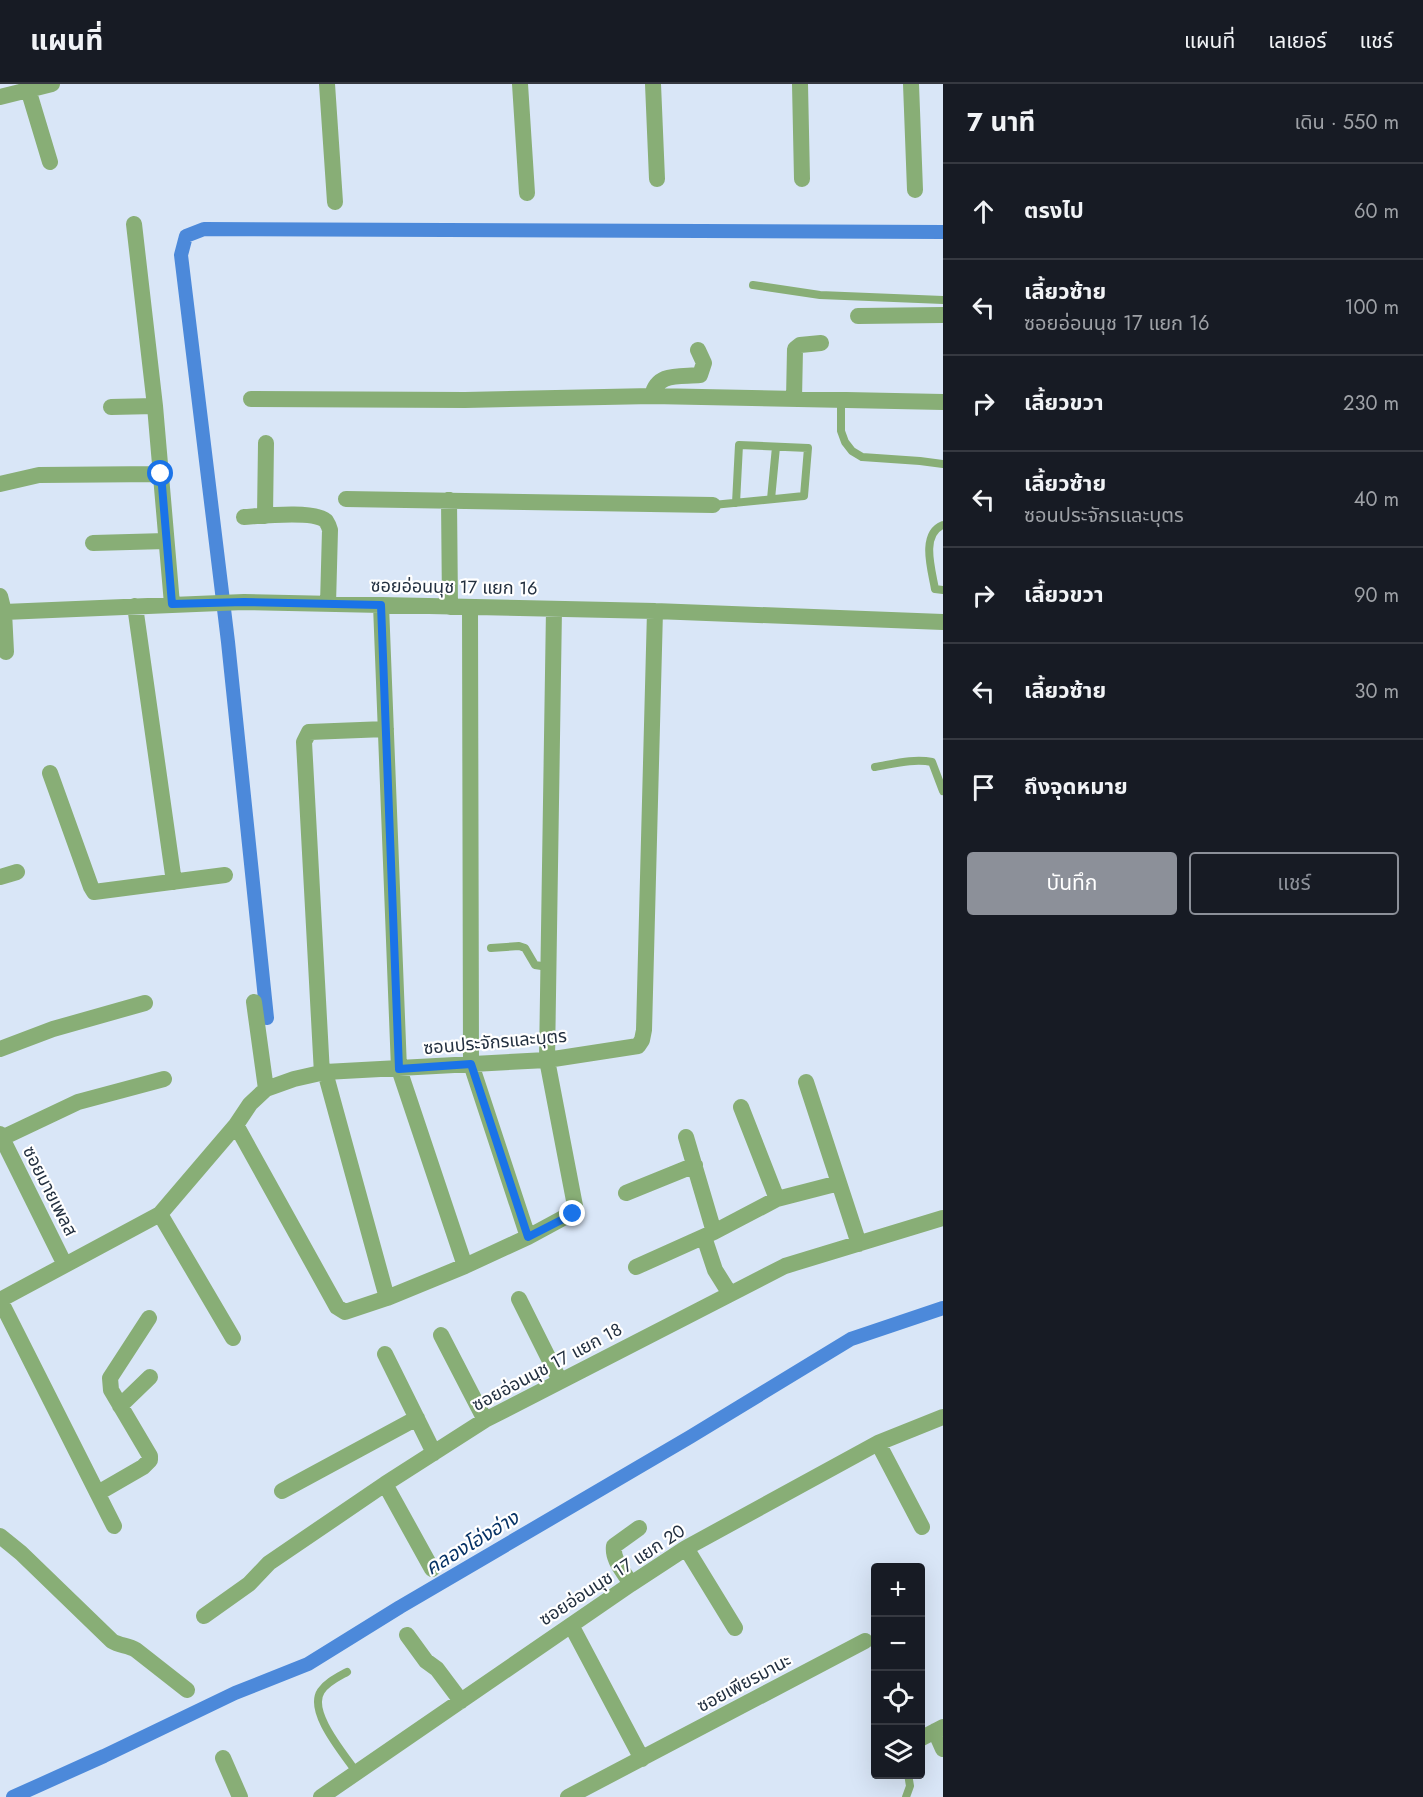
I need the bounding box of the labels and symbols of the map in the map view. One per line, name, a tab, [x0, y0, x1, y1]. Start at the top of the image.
route start	[147, 460, 173, 486]
street label: ซอยอ่อนนุช 17 แยก 16	[370, 573, 538, 601]
street label: ซอนประจักรและบุตร	[422, 1023, 568, 1061]
street label: ซอยมายเพลส	[16, 1141, 84, 1241]
route end	[559, 1200, 585, 1226]
street label: ซอยอ่อนนุช 17 แยก 18	[467, 1316, 627, 1418]
water label: คลองโอ่งอ่าง	[420, 1503, 525, 1582]
street label: ซอยอ่อนนุช 17 แยก 20	[534, 1518, 690, 1632]
street label: ซอยเพียรมานะ	[692, 1647, 796, 1719]

